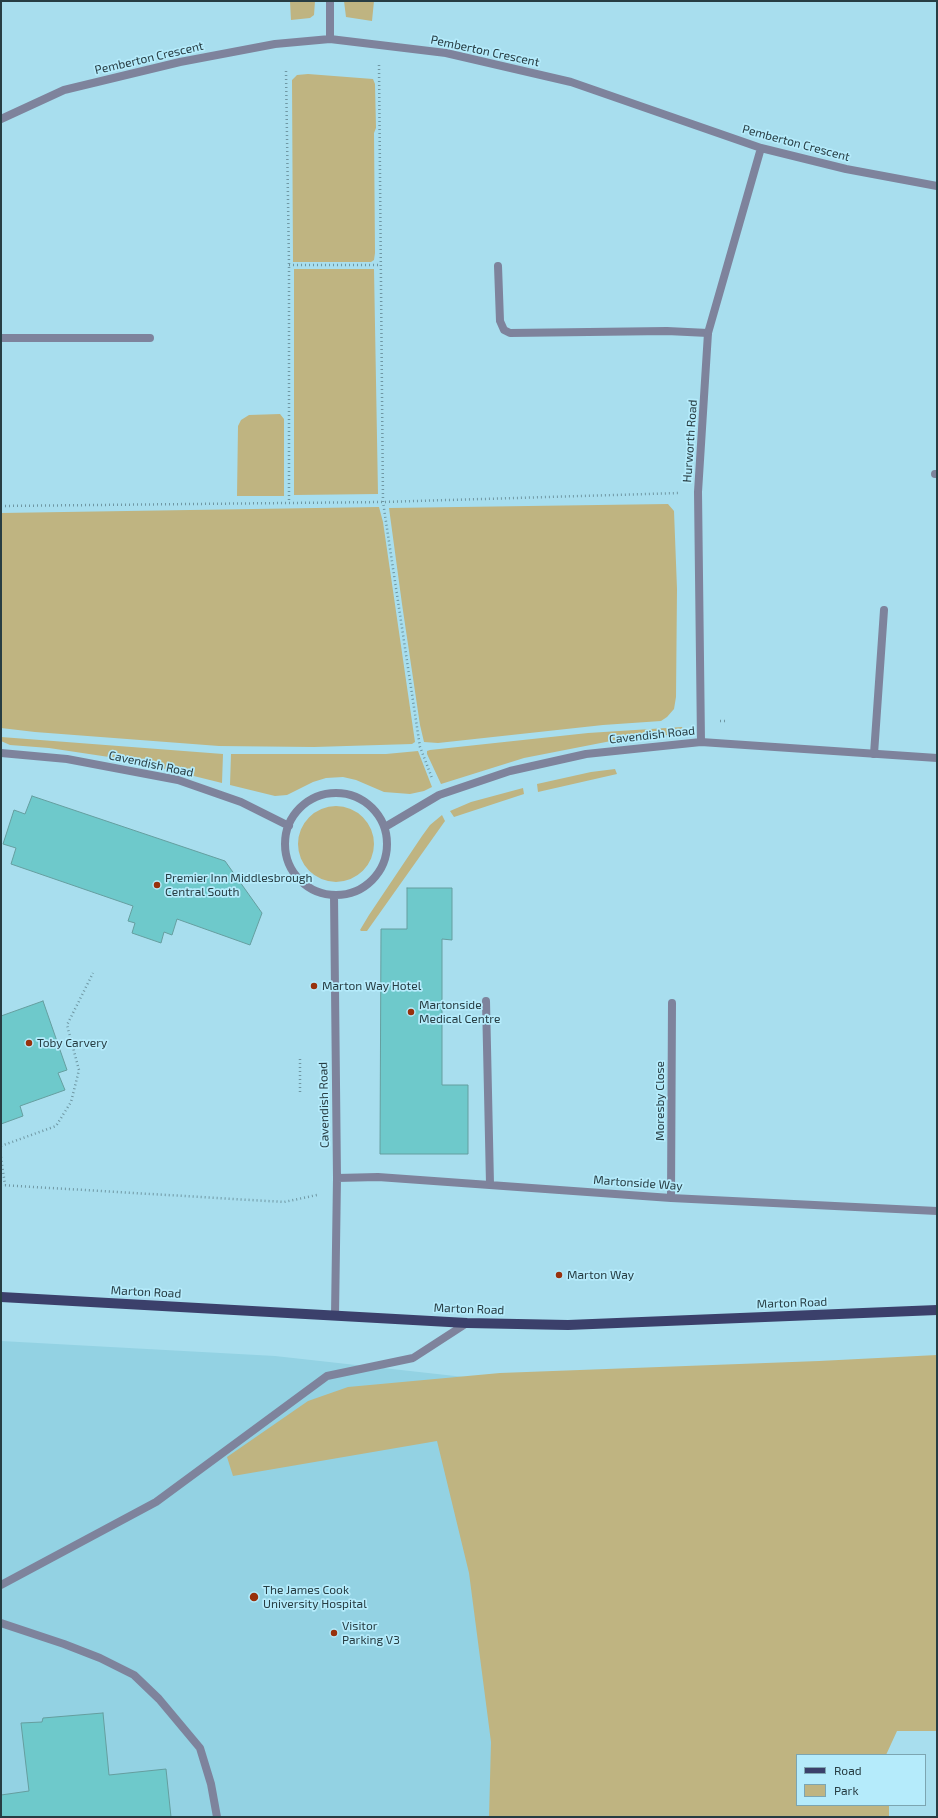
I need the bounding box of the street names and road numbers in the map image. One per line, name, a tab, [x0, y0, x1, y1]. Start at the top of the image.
street label: Pemberton Crescent	[429, 32, 541, 70]
street label: Pemberton Crescent	[93, 39, 205, 77]
street label: Pemberton Crescent	[741, 122, 851, 164]
street label: Hurworth Road	[680, 399, 700, 483]
street label: Cavendish Road	[608, 723, 696, 747]
street label: Cavendish Road	[107, 748, 195, 780]
street label: Moresby Close	[653, 1061, 667, 1141]
street label: Cavendish Road	[316, 1062, 332, 1148]
street label: Martonside Way	[593, 1173, 683, 1193]
street label: Marton Road	[110, 1283, 182, 1301]
street label: Marton Road	[756, 1295, 828, 1311]
street label: Marton Road	[433, 1301, 505, 1317]

